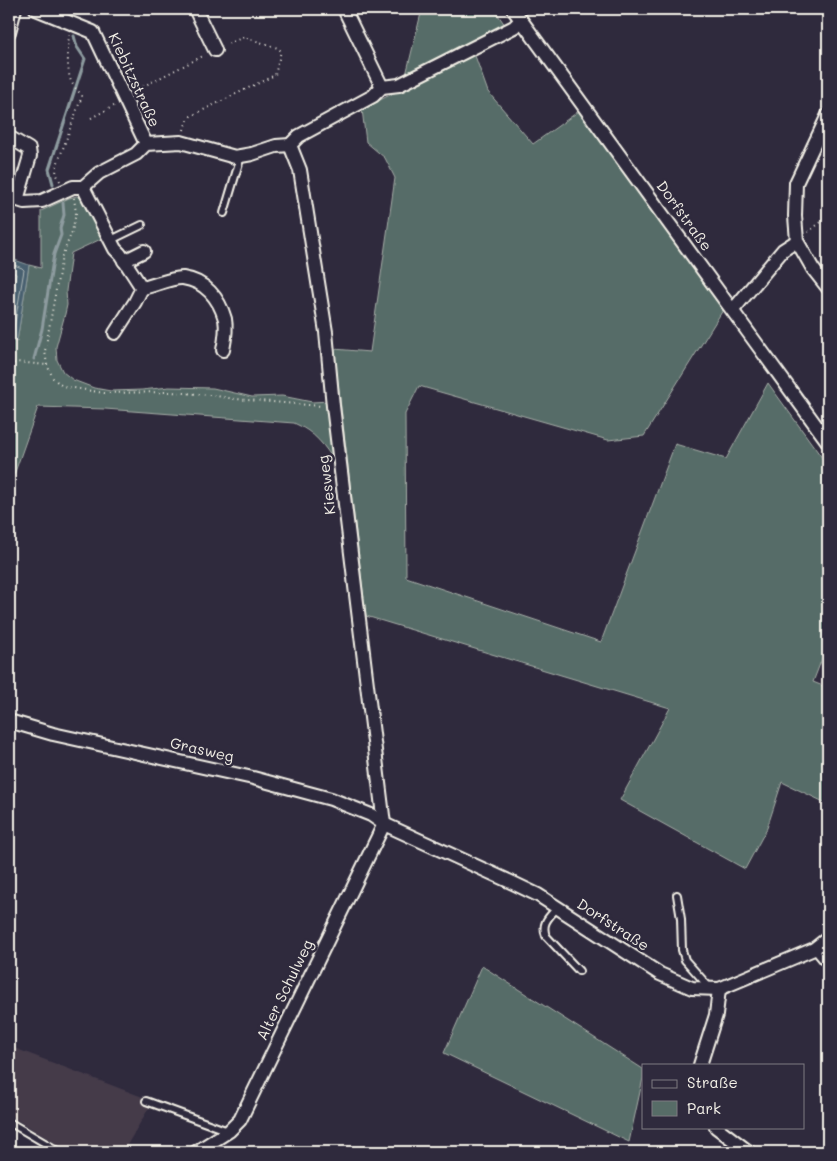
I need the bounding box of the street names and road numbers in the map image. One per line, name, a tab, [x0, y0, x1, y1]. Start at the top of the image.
street label: Kiebitzstraße	[104, 29, 165, 130]
street label: Dorfstraße	[653, 176, 717, 255]
street label: Kiesweg	[312, 454, 340, 516]
street label: Grasweg	[168, 732, 236, 766]
street label: Dorfstraße	[574, 893, 653, 955]
street label: Alter Schulweg	[251, 936, 317, 1043]

